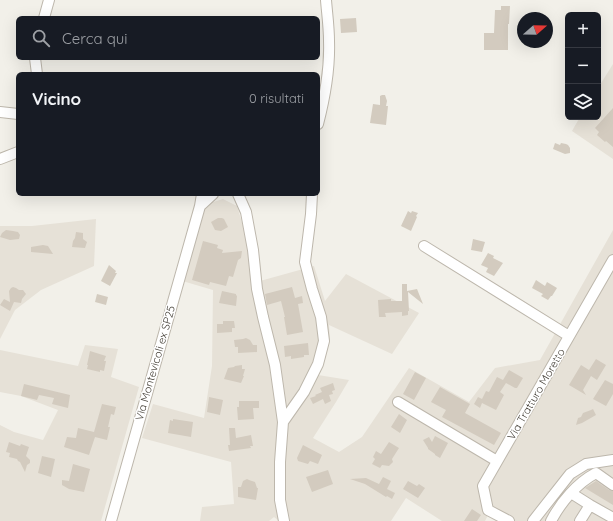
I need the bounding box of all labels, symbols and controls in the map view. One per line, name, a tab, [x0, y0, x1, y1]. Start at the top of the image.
north arrow	[517, 12, 553, 48]
map controls	[565, 12, 601, 120]
button: +	[565, 12, 601, 48]
search box	[16, 16, 320, 60]
icon: search	[30, 27, 52, 49]
text: Cerca qui	[62, 29, 128, 48]
button: −	[565, 48, 601, 84]
button: layers	[565, 84, 601, 120]
text: Vicino	[32, 88, 81, 109]
text: 0 risultati	[249, 90, 304, 106]
street label: Via Montevicoli ex SP25	[132, 304, 178, 422]
street label: Via Tratturo Moretto	[504, 345, 568, 442]

